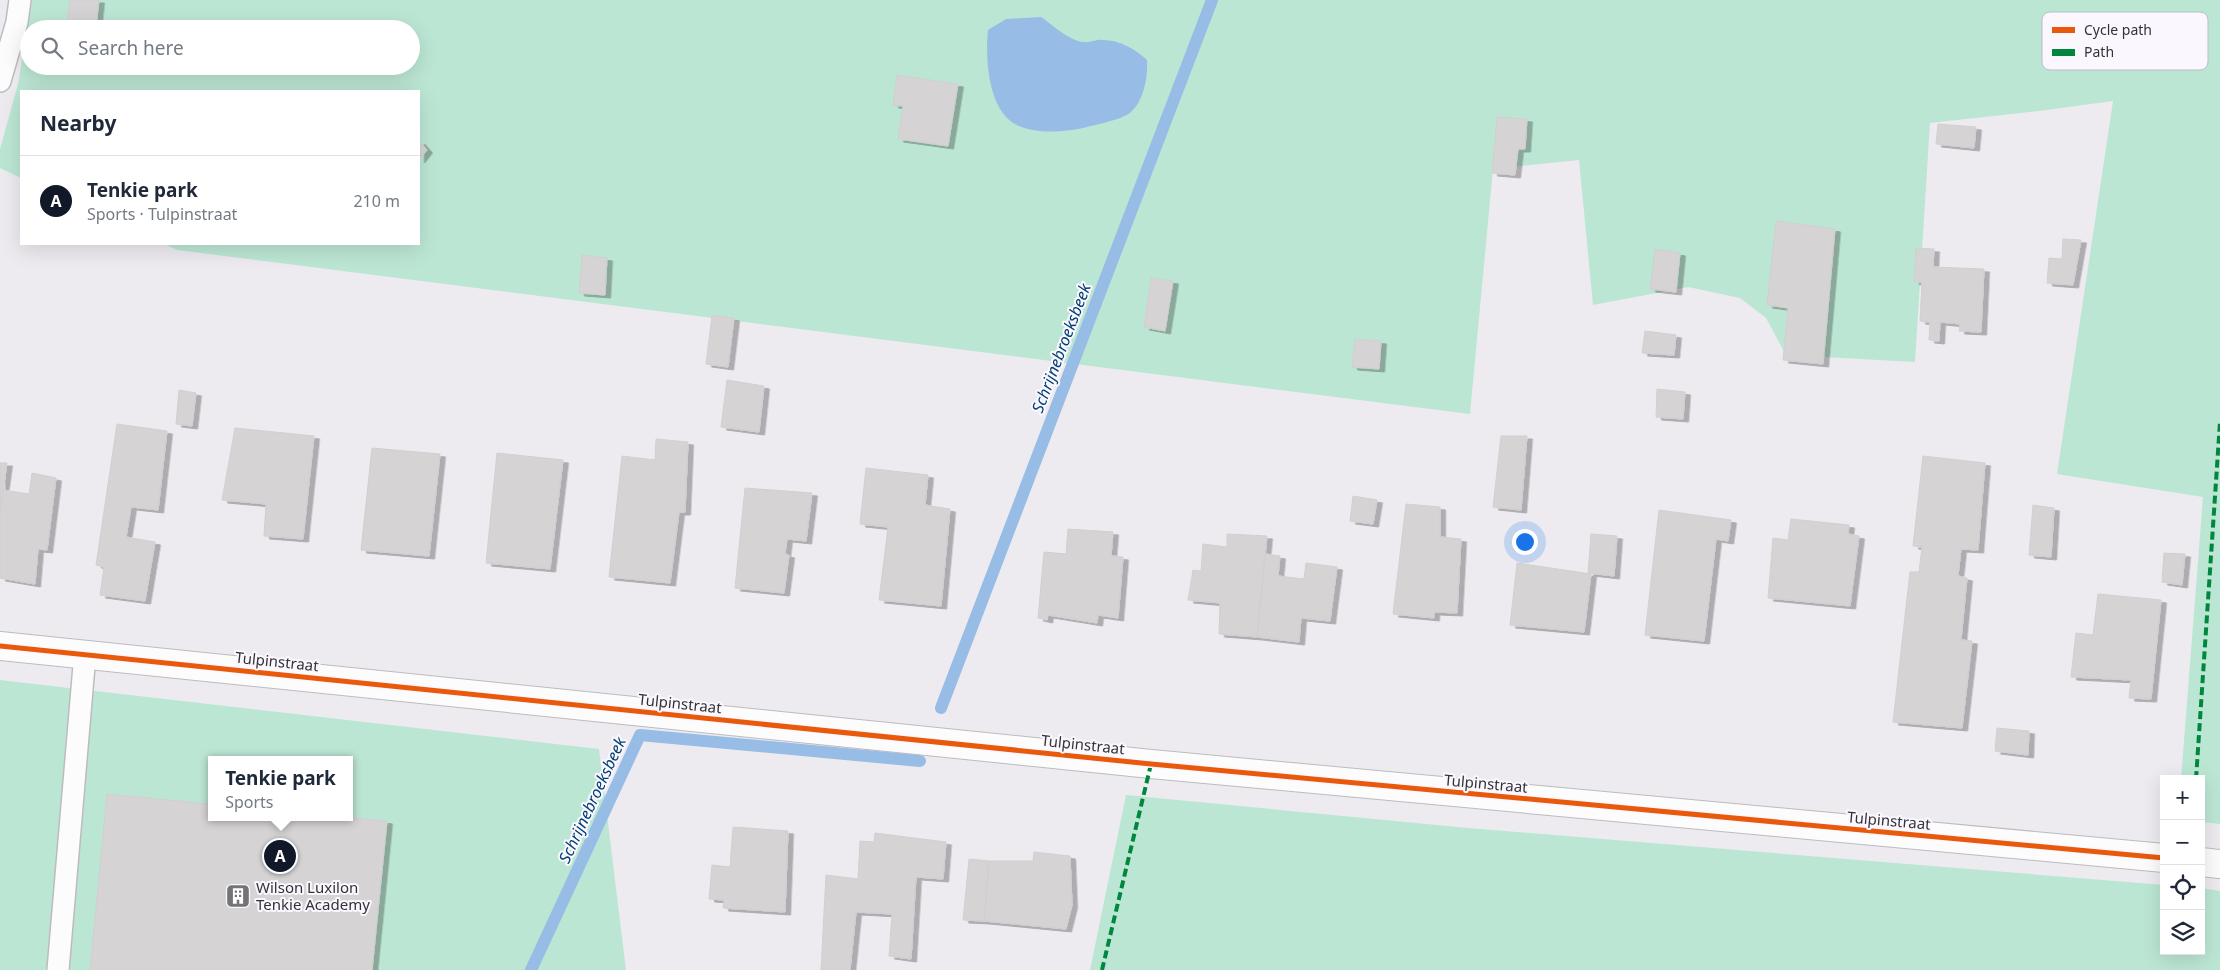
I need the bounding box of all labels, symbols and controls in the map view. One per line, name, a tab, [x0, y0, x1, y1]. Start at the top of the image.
legend	[2042, 12, 2208, 70]
search box	[20, 20, 420, 75]
text: Cycle path	[2084, 20, 2152, 39]
icon: search	[38, 34, 66, 62]
text: Search here	[78, 35, 184, 61]
text: Path	[2084, 42, 2114, 61]
text: Nearby	[40, 109, 116, 137]
text: Tenkie park	[87, 177, 198, 203]
text: A	[50, 190, 62, 212]
text: 210 m	[353, 190, 400, 212]
text: Sports · Tulpinstraat	[87, 203, 237, 225]
water label: Schrijnebroeksbeek	[1026, 279, 1096, 416]
your location	[1512, 529, 1538, 555]
street label: Tulpinstraat	[234, 647, 320, 675]
street label: Tulpinstraat	[637, 689, 723, 717]
street label: Tulpinstraat	[1040, 730, 1126, 758]
water label: Schrijnebroeksbeek	[553, 732, 631, 867]
popup	[208, 756, 353, 821]
text: Tenkie park	[225, 765, 336, 791]
street label: Tulpinstraat	[1443, 769, 1529, 797]
map controls	[2160, 775, 2205, 955]
button: +	[2160, 775, 2205, 820]
text: Sports	[225, 791, 273, 813]
street label: Tulpinstraat	[1846, 806, 1932, 834]
button: −	[2160, 820, 2205, 865]
pin: A	[264, 837, 296, 875]
button: locate	[2160, 865, 2205, 910]
place label: Wilson Luxilon Tenkie Academy	[256, 877, 370, 914]
building icon: Wilson Luxilon Tenkie Academy	[225, 883, 251, 909]
button: layers	[2160, 910, 2205, 955]

